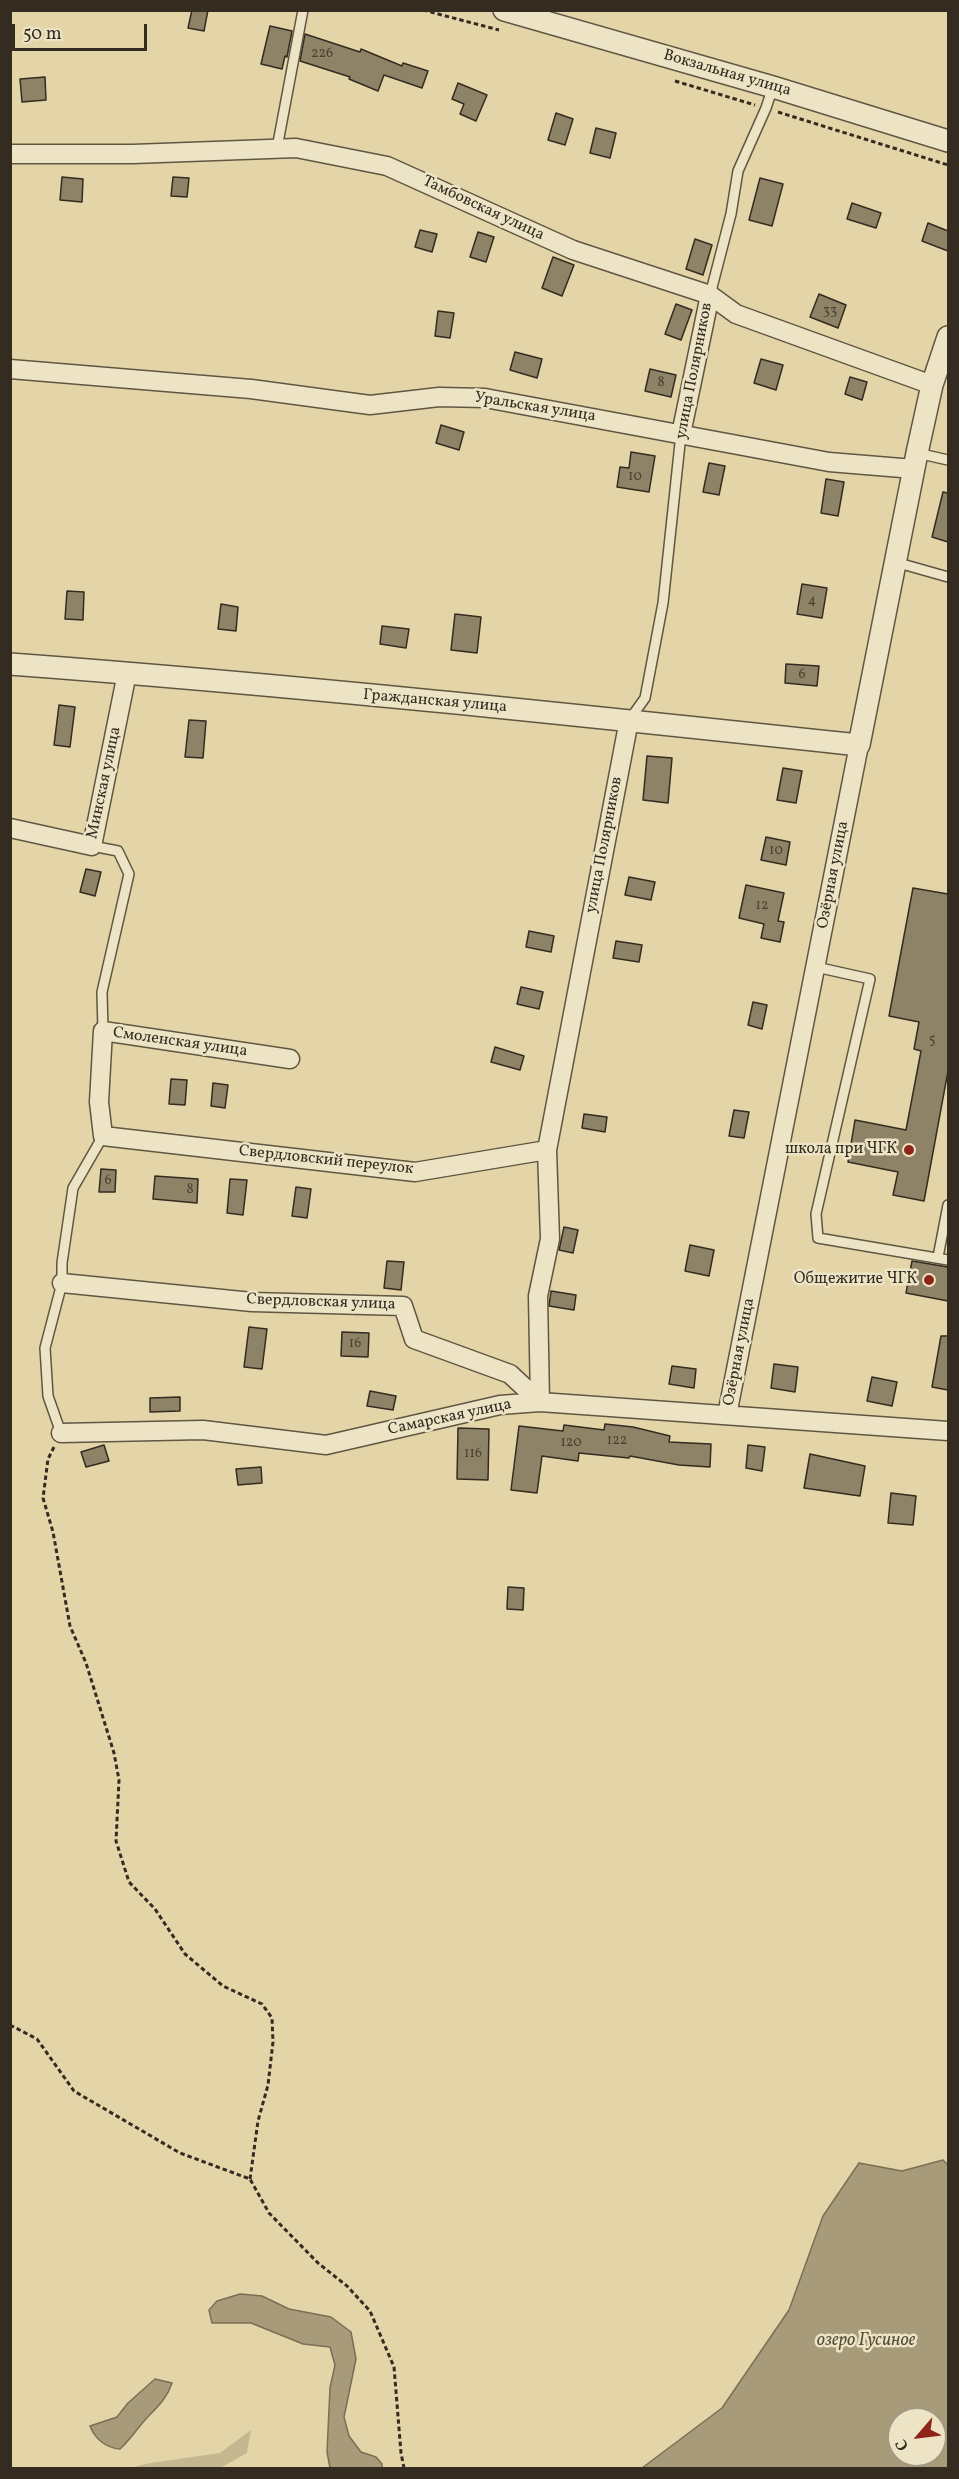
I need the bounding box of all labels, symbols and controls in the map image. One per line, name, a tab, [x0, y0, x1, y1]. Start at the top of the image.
scale bar	[15, 12, 150, 50]
text: 50 m	[23, 22, 62, 47]
house number: 226	[311, 46, 333, 62]
street label: Вокзальная улица	[661, 47, 793, 101]
street label: Тамбовская улица	[419, 172, 547, 246]
street label: улица Полярников	[672, 301, 718, 441]
house number: 33	[823, 303, 837, 319]
house number: 8	[657, 375, 665, 391]
street label: Уральская улица	[473, 389, 597, 427]
house number: 10	[628, 469, 642, 485]
house number: 4	[808, 593, 816, 609]
house number: 6	[798, 667, 806, 683]
street label: Гражданская улица	[362, 686, 508, 718]
street label: Минская улица	[84, 725, 126, 841]
street label: улица Полярников	[582, 775, 628, 915]
street label: Озёрная улица	[814, 820, 854, 930]
house number: 10	[769, 843, 783, 859]
house number: 12	[756, 898, 768, 914]
street label: Смоленская улица	[111, 1024, 249, 1062]
house number: 5	[929, 1032, 935, 1048]
place label: школа при ЧГК	[785, 1140, 897, 1160]
street label: Свердловский переулок	[238, 1142, 414, 1180]
marker: школа при ЧГК	[902, 1143, 916, 1157]
house number: 6	[104, 1173, 112, 1189]
house number: 8	[186, 1182, 194, 1198]
place label: Общежитие ЧГК	[794, 1270, 917, 1290]
marker: Общежитие ЧГК	[922, 1273, 936, 1287]
street label: Свердловская улица	[246, 1291, 396, 1315]
street label: Озёрная улица	[720, 1297, 760, 1407]
house number: 16	[349, 1336, 361, 1352]
street label: Самарская улица	[386, 1396, 514, 1440]
house number: 122	[607, 1433, 627, 1449]
house number: 120	[560, 1435, 582, 1451]
house number: 116	[464, 1446, 482, 1462]
water label: озеро Гусиное	[817, 2331, 915, 2353]
north arrow	[887, 2407, 947, 2467]
text: С	[891, 2435, 915, 2454]

